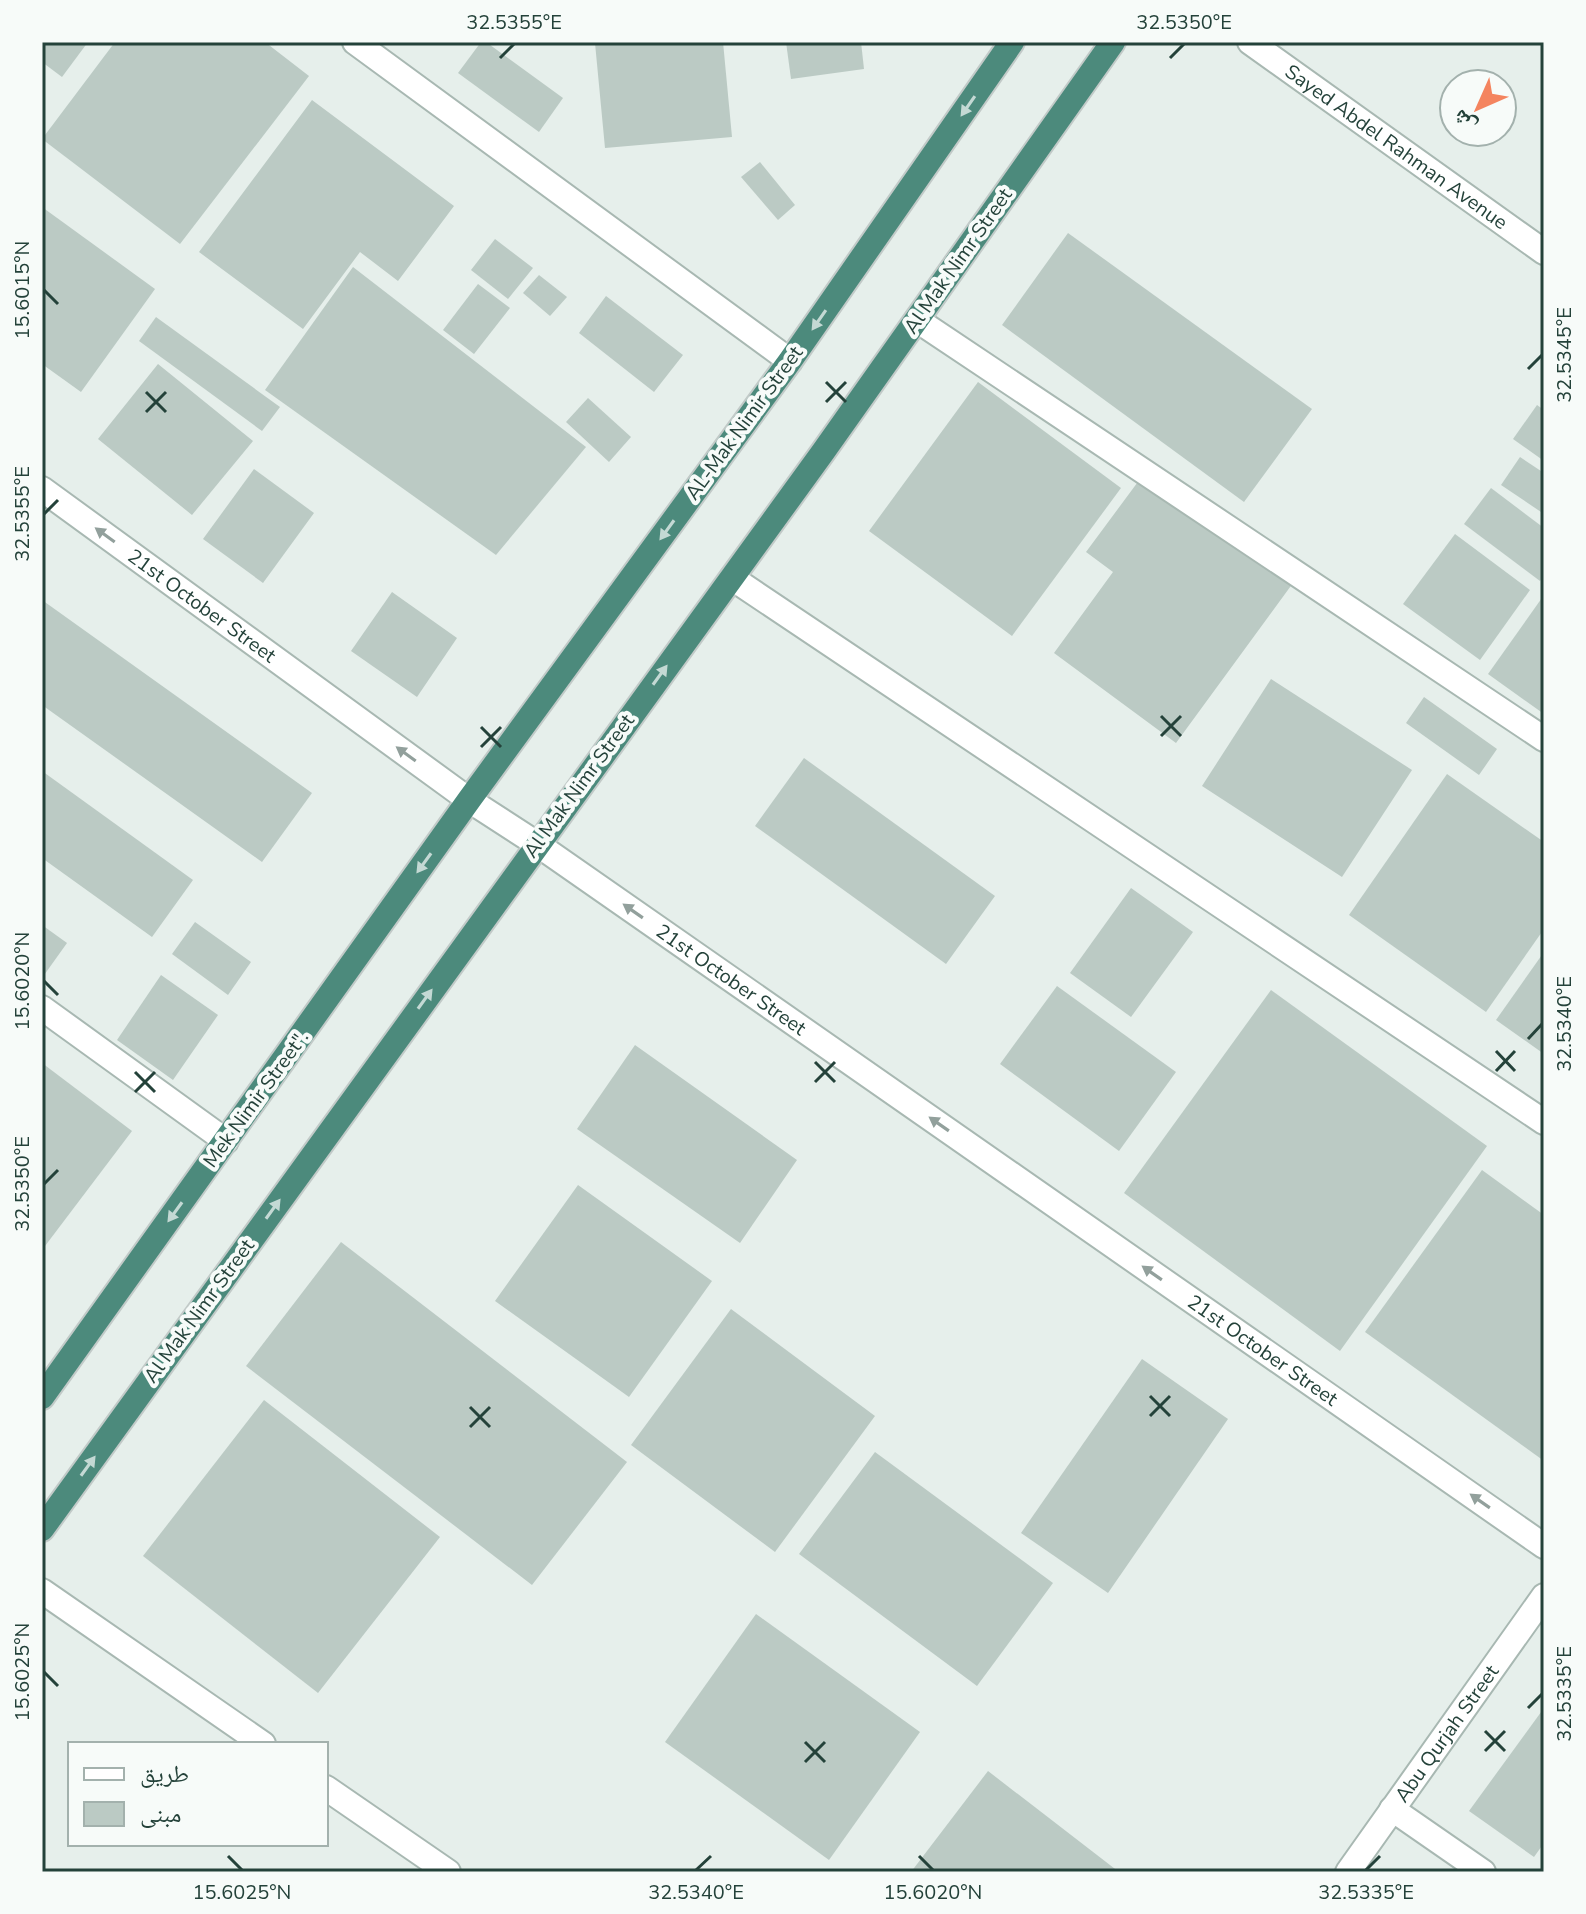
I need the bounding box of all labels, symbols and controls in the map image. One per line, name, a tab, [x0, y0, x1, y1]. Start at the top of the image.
text: 32.5355°E	[466, 9, 562, 36]
text: 32.5350°E	[1136, 9, 1232, 36]
street label: Sayed Abdel Rahman Avenue	[1280, 58, 1513, 235]
north arrow	[1438, 68, 1518, 148]
one-way arrow	[961, 96, 976, 117]
text: ش	[1446, 103, 1483, 140]
street label: Al Mak Nimr Street	[898, 182, 1019, 339]
text: 15.6015°N	[9, 241, 36, 339]
text: 32.5345°E	[1551, 307, 1578, 403]
one-way arrow	[812, 309, 827, 330]
street label: AL-Mak Nimir Street	[679, 340, 810, 505]
text: 32.5355°E	[9, 466, 36, 562]
one-way arrow	[659, 520, 675, 540]
one-way arrow	[95, 528, 116, 543]
street label: 21st October Street	[122, 542, 283, 669]
one-way arrow	[652, 664, 668, 686]
street label: Al Mak Nimr Street	[518, 708, 641, 863]
one-way arrow	[396, 747, 417, 762]
one-way arrow	[417, 853, 432, 874]
one-way arrow	[623, 904, 644, 919]
street label: 21st October Street	[651, 918, 813, 1042]
text: 15.6020°N	[9, 932, 36, 1030]
text: 32.5340°E	[1551, 976, 1578, 1072]
one-way arrow	[417, 988, 432, 1009]
street label: Mek Nimir Street".	[197, 1025, 315, 1173]
one-way arrow	[928, 1117, 949, 1132]
text: 32.5350°E	[9, 1136, 36, 1232]
one-way arrow	[264, 1199, 280, 1220]
one-way arrow	[168, 1201, 183, 1222]
street label: Al Mak Nimr Street	[138, 1233, 261, 1388]
one-way arrow	[1141, 1266, 1162, 1281]
street label: 21st October Street	[1182, 1288, 1344, 1412]
one-way arrow	[79, 1455, 95, 1476]
one-way arrow	[1470, 1494, 1491, 1509]
text: 15.6025°N	[9, 1623, 36, 1721]
text: 32.5335°E	[1551, 1646, 1578, 1742]
street label: Abu Qurjah Street	[1388, 1658, 1505, 1808]
legend	[68, 1742, 328, 1846]
text: طريق	[140, 1758, 189, 1790]
text: مبنى	[140, 1798, 181, 1830]
text: 15.6025°N	[193, 1879, 291, 1906]
text: 32.5340°E	[648, 1879, 744, 1906]
text: 15.6020°N	[884, 1879, 982, 1906]
text: 32.5335°E	[1318, 1879, 1414, 1906]

